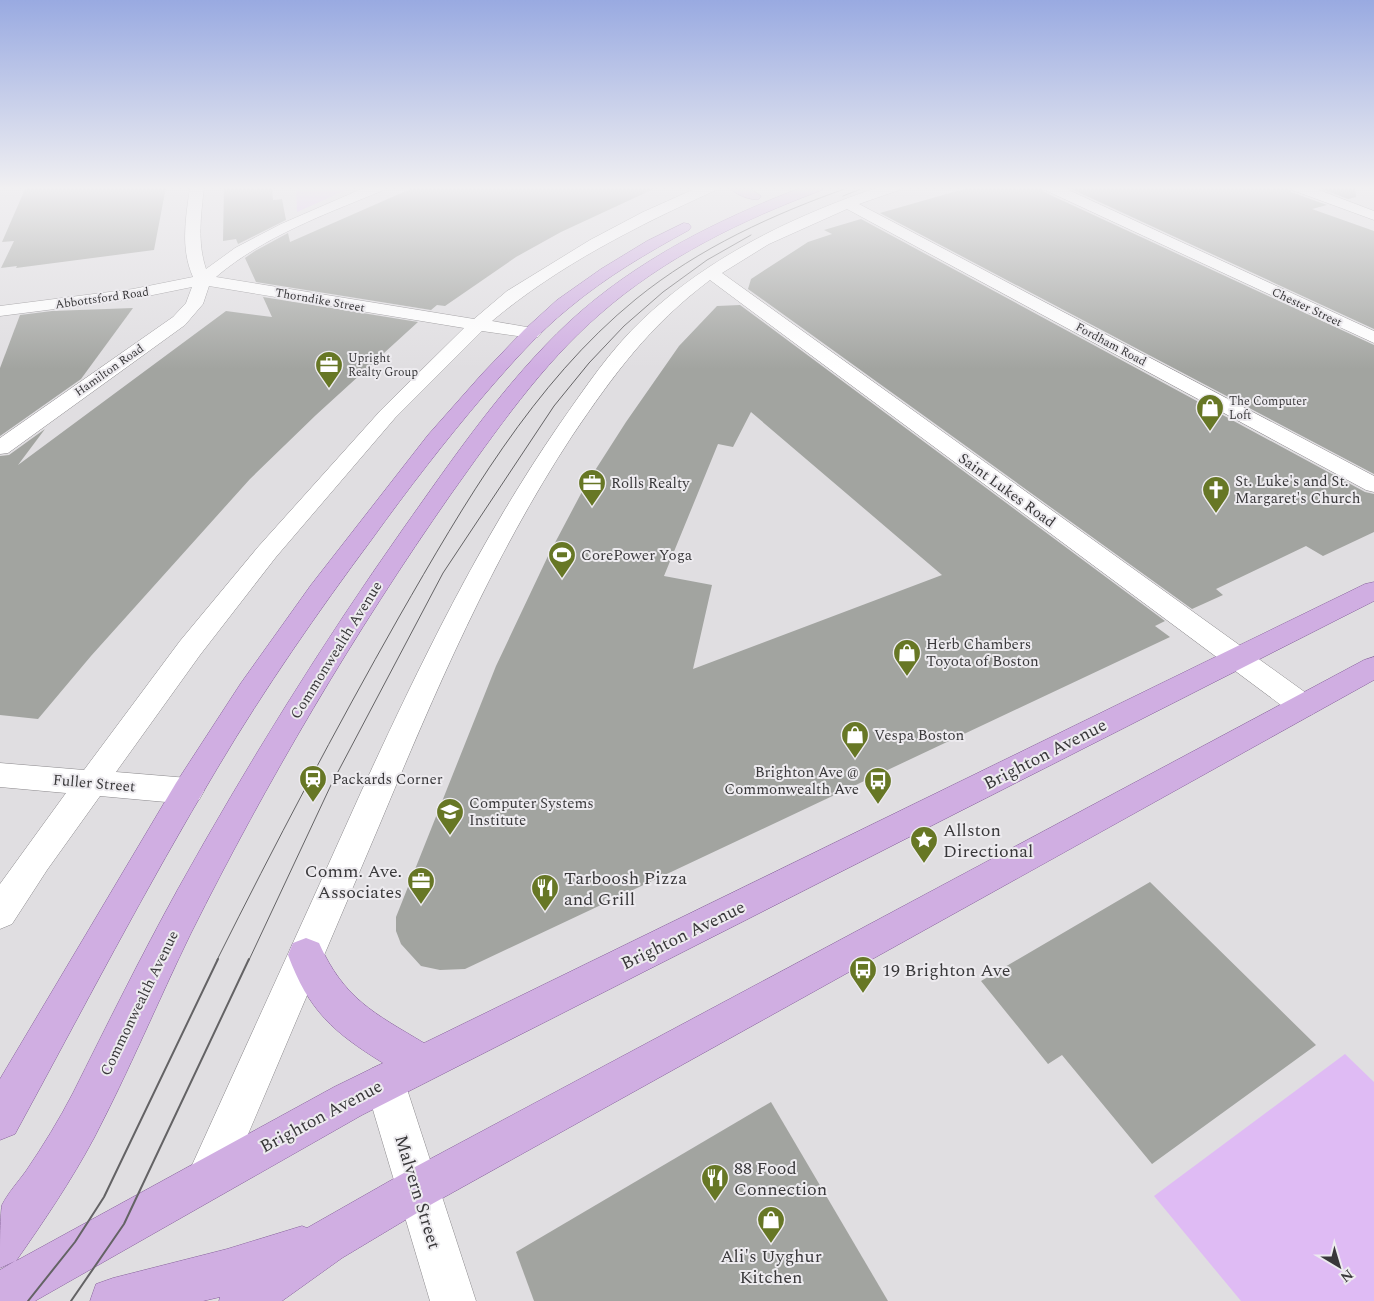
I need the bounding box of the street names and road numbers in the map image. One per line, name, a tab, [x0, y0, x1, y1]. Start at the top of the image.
street label: Abbottsford Road	[54, 282, 150, 314]
street label: Thorndike Street	[274, 283, 366, 318]
street label: Chester Street	[1268, 283, 1345, 332]
street label: Fordham Road	[1072, 318, 1150, 371]
street label: Hamilton Road	[71, 339, 148, 401]
street label: Saint Lukes Road	[953, 447, 1060, 534]
street label: Commonwealth Avenue	[285, 577, 388, 724]
street label: Brighton Avenue	[979, 712, 1112, 797]
street label: Fuller Street	[52, 768, 136, 799]
street label: Brighton Avenue	[617, 894, 750, 977]
street label: Commonwealth Avenue	[94, 927, 185, 1080]
street label: Brighton Avenue	[255, 1073, 387, 1160]
street label: Malvern Street	[387, 1132, 448, 1253]

